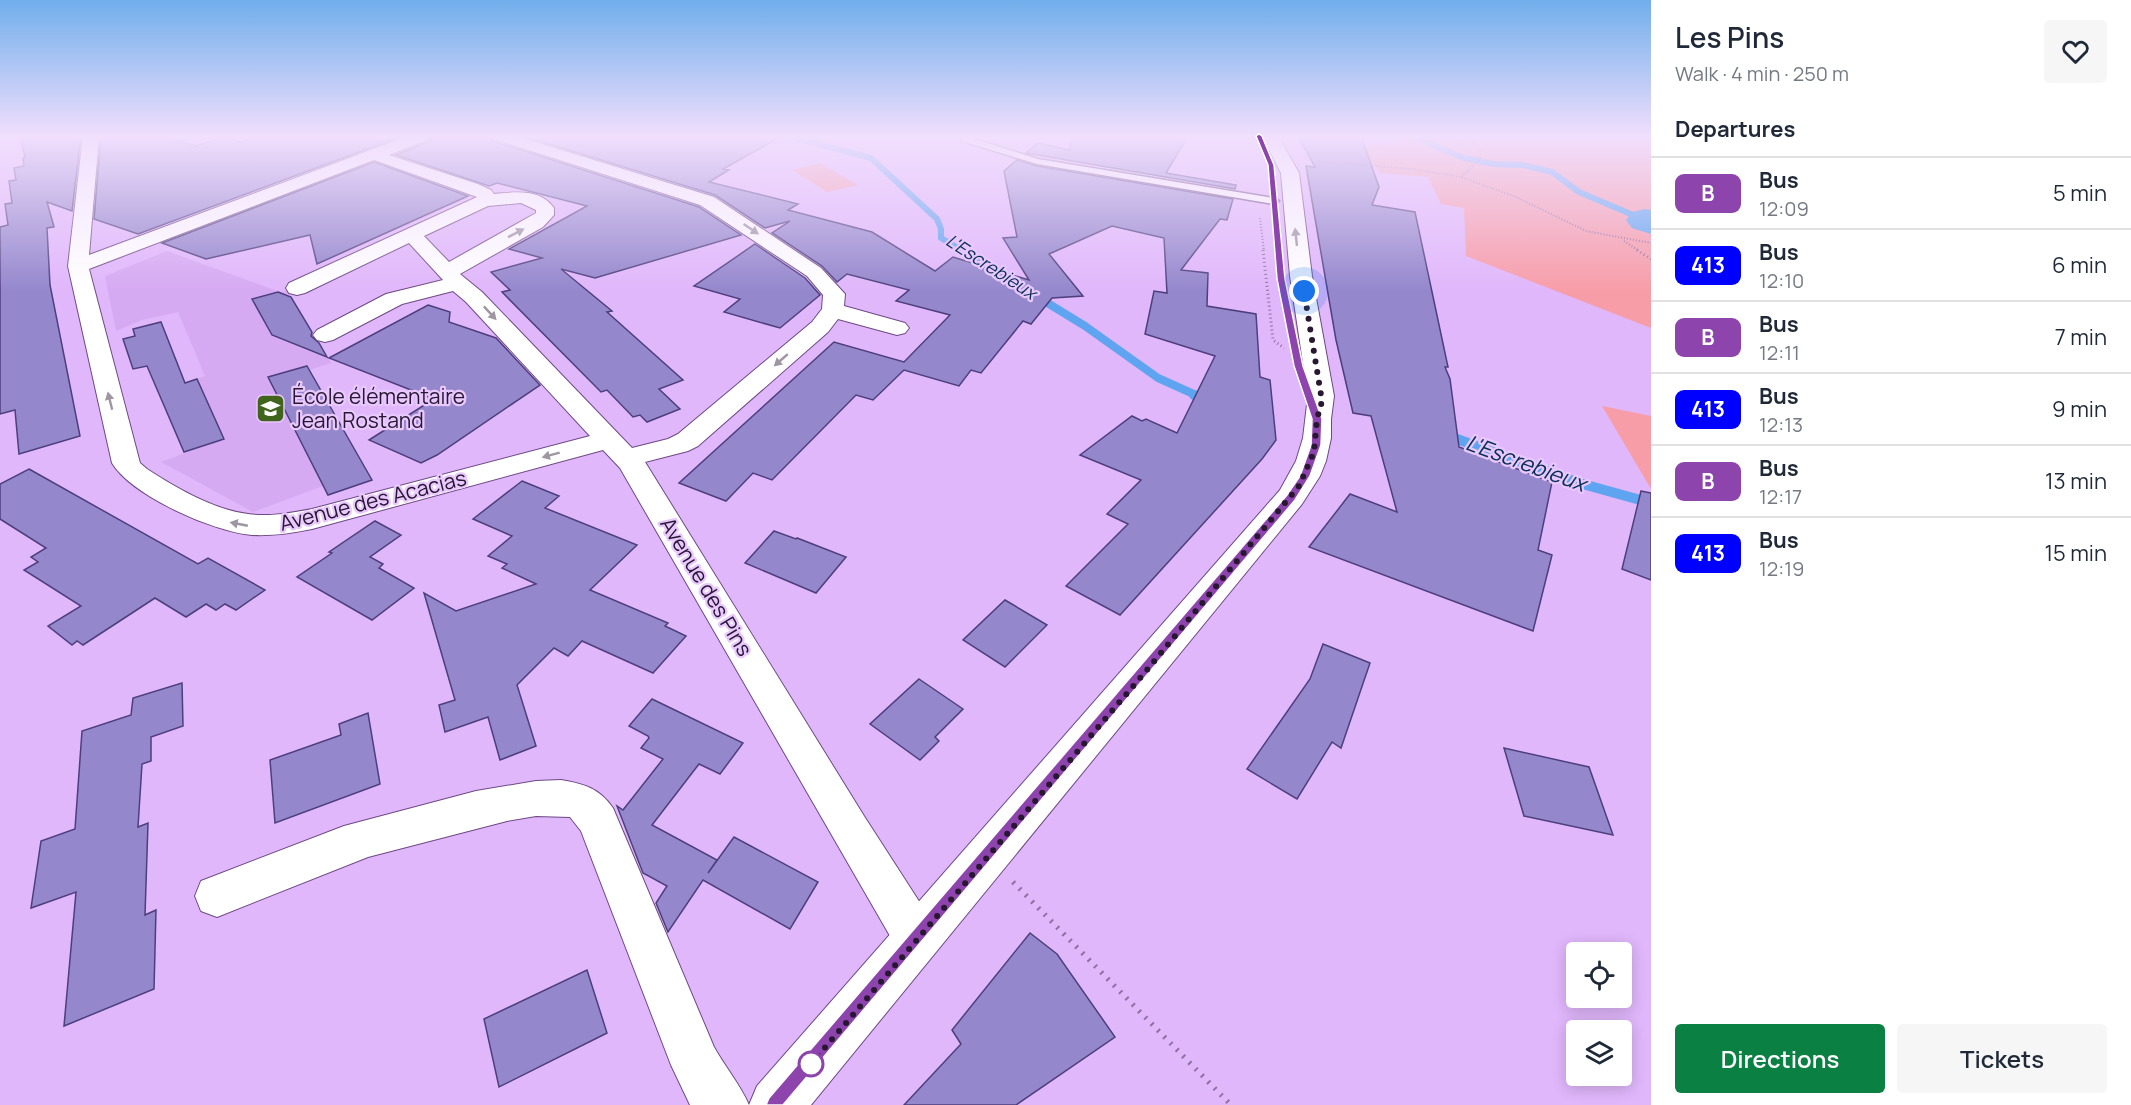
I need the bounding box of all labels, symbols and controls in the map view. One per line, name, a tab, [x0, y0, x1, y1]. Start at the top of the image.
text: Les Pins	[1675, 18, 1784, 56]
button: heart	[2044, 20, 2107, 83]
text: Walk · 4 min · 250 m	[1675, 60, 1849, 87]
text: Departures	[1675, 114, 1795, 144]
text: Bus	[1759, 165, 1799, 195]
text: 5 min	[2053, 178, 2107, 208]
text: B	[1701, 179, 1715, 207]
text: 12:09	[1759, 195, 1809, 222]
one-way arrow	[742, 223, 758, 235]
water label: L'Escrebieux	[942, 228, 1043, 306]
one-way arrow	[1292, 228, 1301, 247]
one-way arrow	[507, 229, 525, 239]
text: Bus	[1759, 237, 1799, 267]
text: 6 min	[2052, 250, 2107, 280]
text: 413	[1691, 251, 1725, 279]
text: 12:10	[1759, 267, 1804, 294]
your location	[1289, 276, 1319, 306]
one-way arrow	[482, 306, 496, 320]
text: Bus	[1759, 309, 1799, 339]
text: 7 min	[2055, 322, 2107, 352]
text: B	[1701, 323, 1715, 351]
text: 12:11	[1759, 339, 1800, 366]
one-way arrow	[774, 353, 789, 366]
text: Bus	[1759, 381, 1799, 411]
place label: École élémentaire Jean Rostand	[292, 382, 465, 434]
one-way arrow	[105, 392, 115, 410]
school or university icon: École élémentaire Jean Rostand	[255, 393, 287, 425]
text: 9 min	[2052, 394, 2107, 424]
text: 413	[1691, 395, 1725, 423]
text: 12:13	[1759, 411, 1803, 438]
water label: L'Escrebieux	[1462, 427, 1593, 500]
one-way arrow	[542, 451, 560, 460]
text: Bus	[1759, 453, 1799, 483]
street label: Avenue des Acacias	[276, 463, 469, 537]
text: 13 min	[2045, 466, 2107, 496]
text: B	[1701, 467, 1715, 495]
text: 12:17	[1759, 483, 1802, 510]
street label: Avenue des Pins	[654, 512, 759, 661]
one-way arrow	[230, 519, 249, 528]
text: Bus	[1759, 525, 1799, 555]
text: 15 min	[2044, 538, 2107, 568]
text: 413	[1691, 539, 1725, 567]
text: 12:19	[1759, 555, 1804, 582]
map controls	[1566, 942, 1632, 1086]
button: locate	[1566, 942, 1632, 1008]
button: layers	[1566, 1020, 1632, 1086]
button: Directions	[1675, 1024, 1885, 1093]
button: Tickets	[1897, 1024, 2107, 1093]
unlabelled marker	[798, 1051, 824, 1077]

